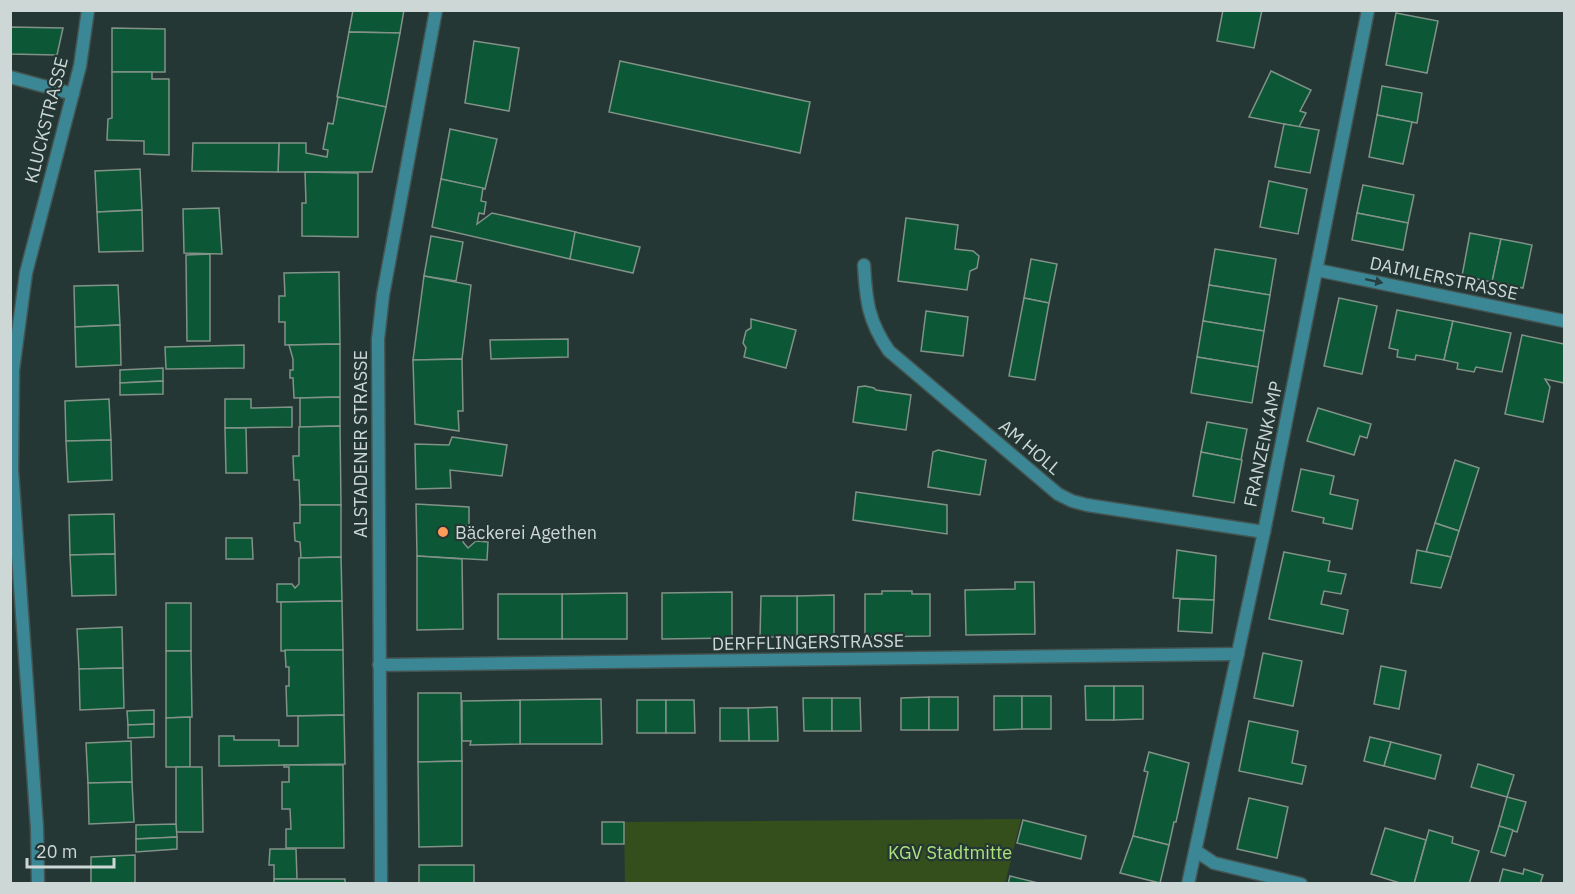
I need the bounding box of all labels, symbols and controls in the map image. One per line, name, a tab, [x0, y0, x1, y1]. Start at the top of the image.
street label: KLUCKSTRASSE	[19, 54, 73, 186]
street label: DAIMLERSTRASSE	[1368, 251, 1520, 305]
one-way arrow	[1365, 277, 1384, 287]
street label: ALSTADENER STRASSE	[349, 350, 372, 538]
street label: FRANZENKAMP	[1238, 379, 1288, 509]
street label: AM HOLL	[994, 414, 1066, 480]
place label: Bäckerei Agethen	[455, 521, 597, 544]
marker: Bäckerei Agethen	[436, 525, 450, 539]
street label: DERFFLINGERSTRASSE	[712, 629, 904, 655]
scale bar	[27, 831, 114, 869]
text: 20 m	[36, 840, 78, 863]
park label: KGV Stadtmitte	[888, 841, 1012, 864]

